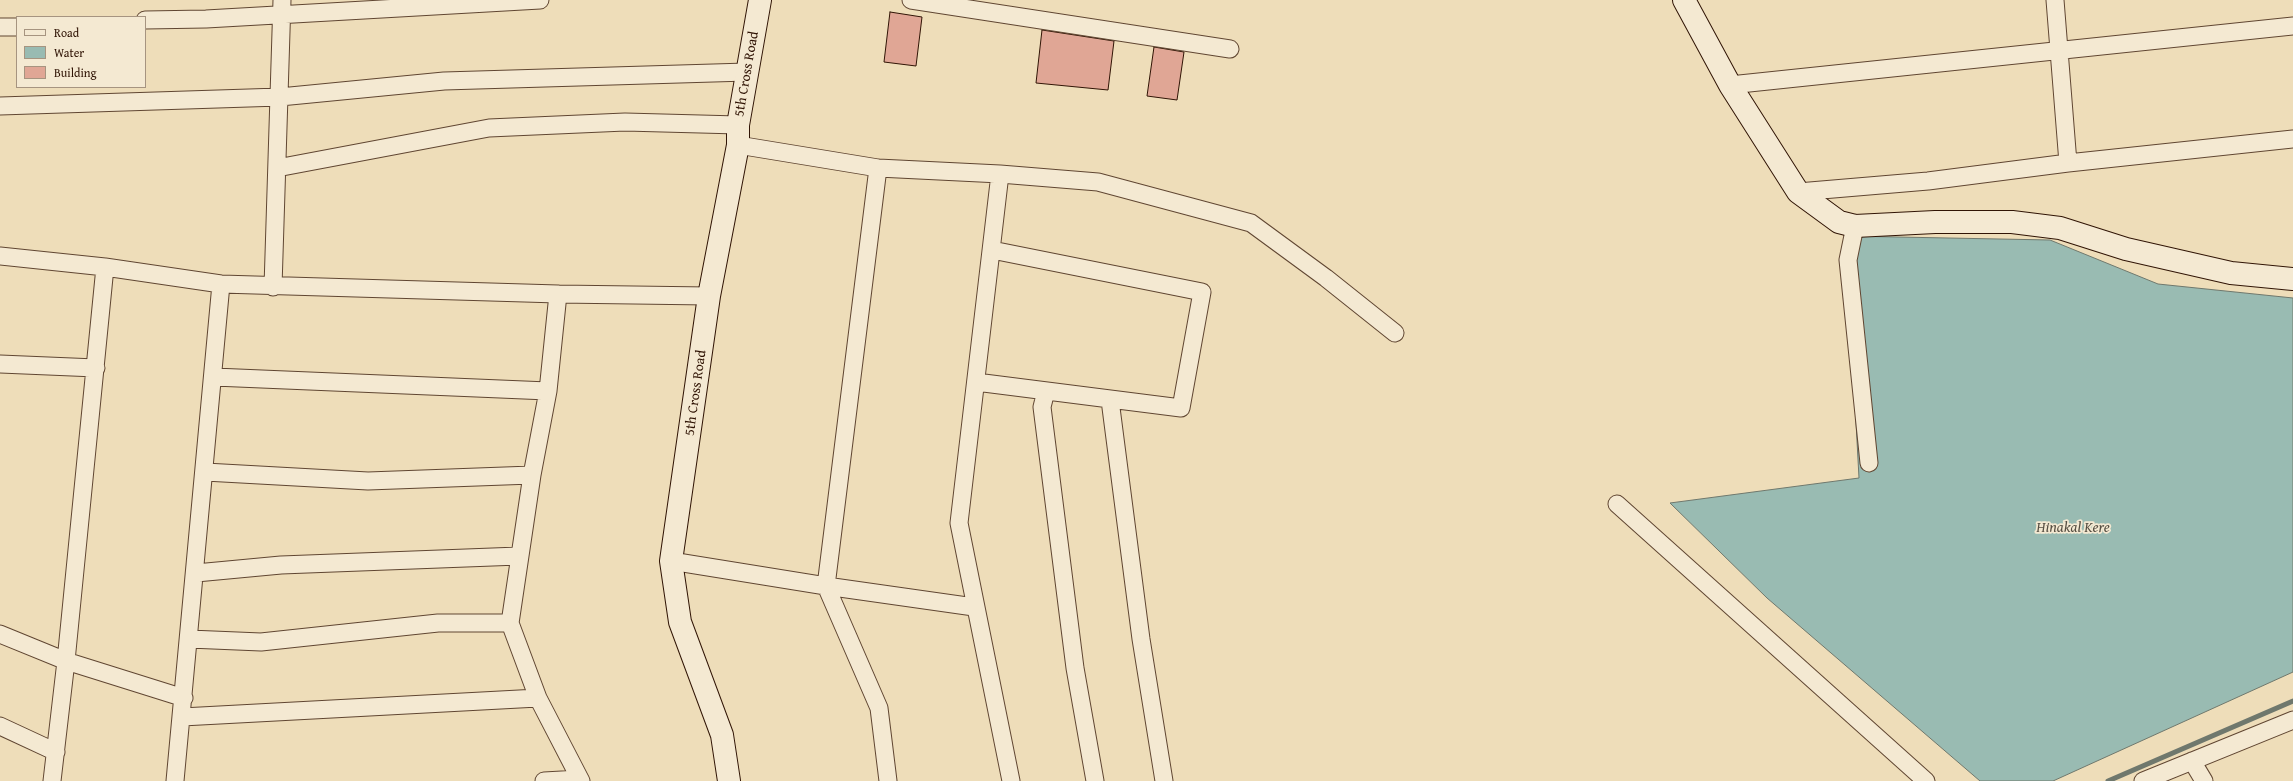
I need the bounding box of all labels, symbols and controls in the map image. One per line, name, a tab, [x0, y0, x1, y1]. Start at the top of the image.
legend	[16, 16, 146, 88]
text: Road	[54, 24, 79, 41]
street label: 5th Cross Road	[731, 30, 763, 118]
text: Water	[54, 44, 84, 61]
text: Building	[54, 64, 97, 81]
street label: 5th Cross Road	[682, 349, 710, 437]
water label: Hinakal Kere	[2036, 519, 2110, 537]

